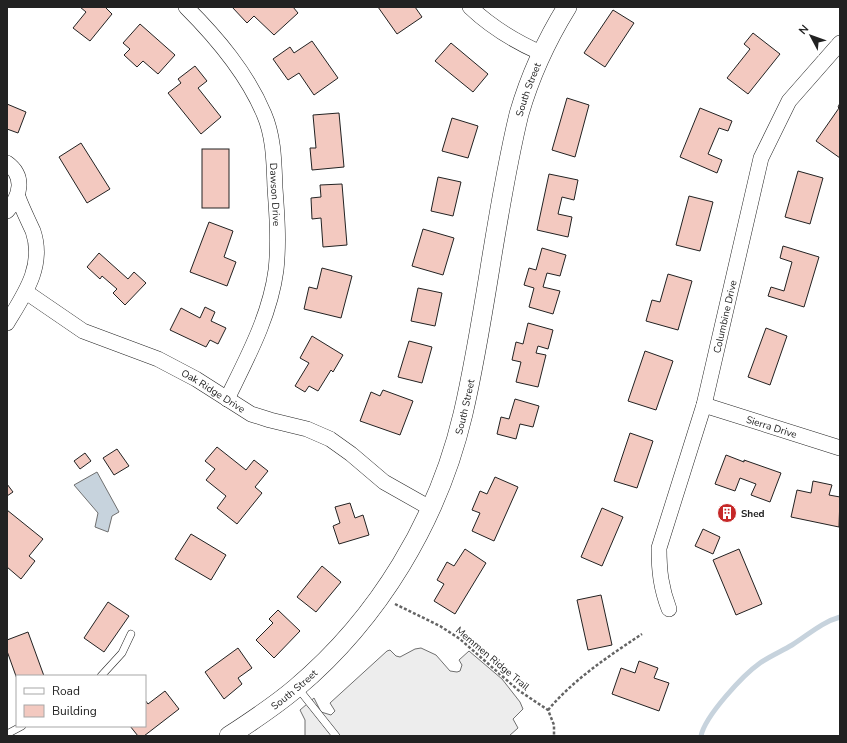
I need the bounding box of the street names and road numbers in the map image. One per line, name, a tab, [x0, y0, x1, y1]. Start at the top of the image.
street label: South Street	[513, 60, 545, 118]
street label: Dawson Drive	[266, 163, 283, 226]
street label: Columbine Drive	[710, 279, 741, 355]
street label: Oak Ridge Drive	[179, 366, 248, 417]
street label: South Street	[452, 378, 478, 436]
street label: Sierra Drive	[744, 413, 799, 442]
street label: Memmen Ridge Trail	[452, 624, 532, 694]
street label: South Street	[268, 666, 321, 713]

